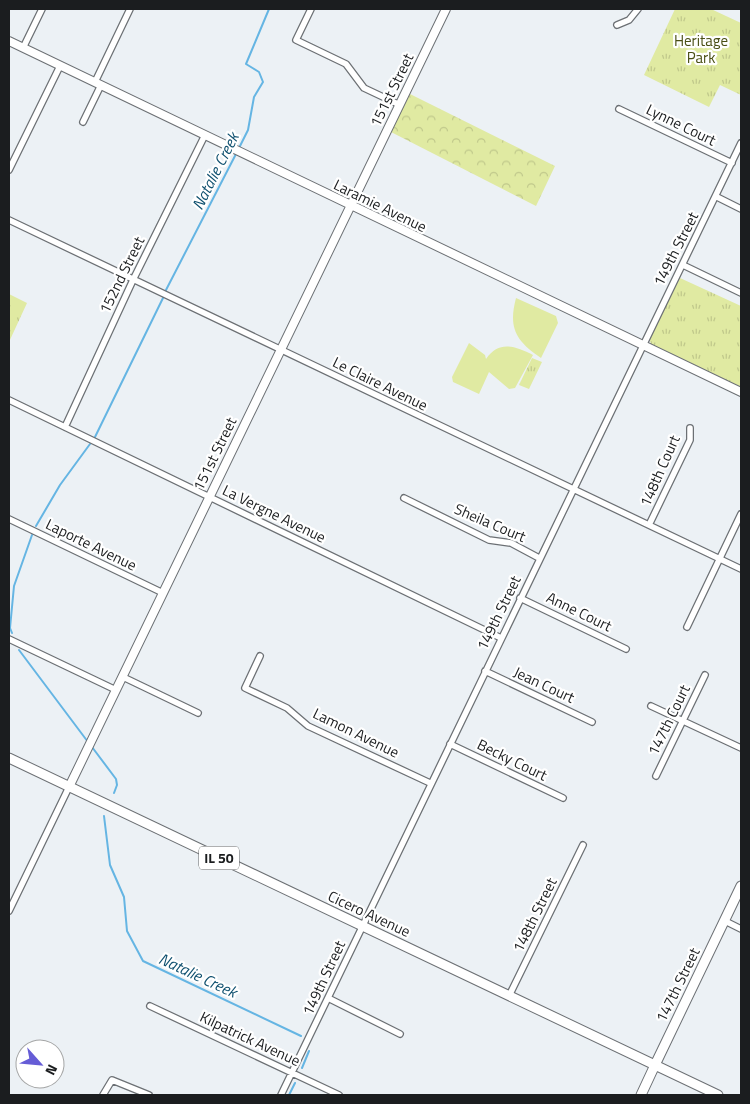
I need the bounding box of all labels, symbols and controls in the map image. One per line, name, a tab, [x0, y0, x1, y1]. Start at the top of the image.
park label: Heritage Park	[674, 29, 728, 69]
street label: 151st Street	[364, 48, 420, 131]
street label: Lynne Court	[642, 98, 721, 152]
water label: Natalie Creek	[185, 127, 246, 214]
street label: Laramie Avenue	[330, 173, 431, 238]
street label: 149th Street	[647, 207, 704, 290]
street label: 152nd Street	[93, 232, 150, 317]
street label: Le Claire Avenue	[329, 351, 432, 417]
street label: 151st Street	[187, 412, 243, 495]
street label: 148th Court	[634, 431, 686, 510]
street label: La Vergne Avenue	[219, 479, 330, 549]
street label: Sheila Court	[451, 497, 530, 548]
street label: Laporte Avenue	[42, 513, 141, 577]
street label: 149th Street	[471, 571, 527, 654]
street label: Anne Court	[543, 586, 617, 638]
street label: Jean Court	[510, 660, 579, 709]
street label: 147th Court	[642, 680, 696, 759]
street label: Lamon Avenue	[309, 702, 403, 763]
street label: Becky Court	[473, 733, 552, 787]
road number: IL 50	[199, 846, 239, 870]
street label: 148th Street	[507, 873, 563, 956]
street label: Cicero Avenue	[324, 884, 414, 943]
street label: 149th Street	[296, 936, 351, 1019]
street label: 147th Street	[650, 943, 706, 1026]
water label: Natalie Creek	[155, 946, 243, 1004]
street label: Kilpatrick Avenue	[196, 1005, 304, 1072]
north arrow	[15, 1039, 65, 1089]
text: N	[40, 1061, 64, 1079]

